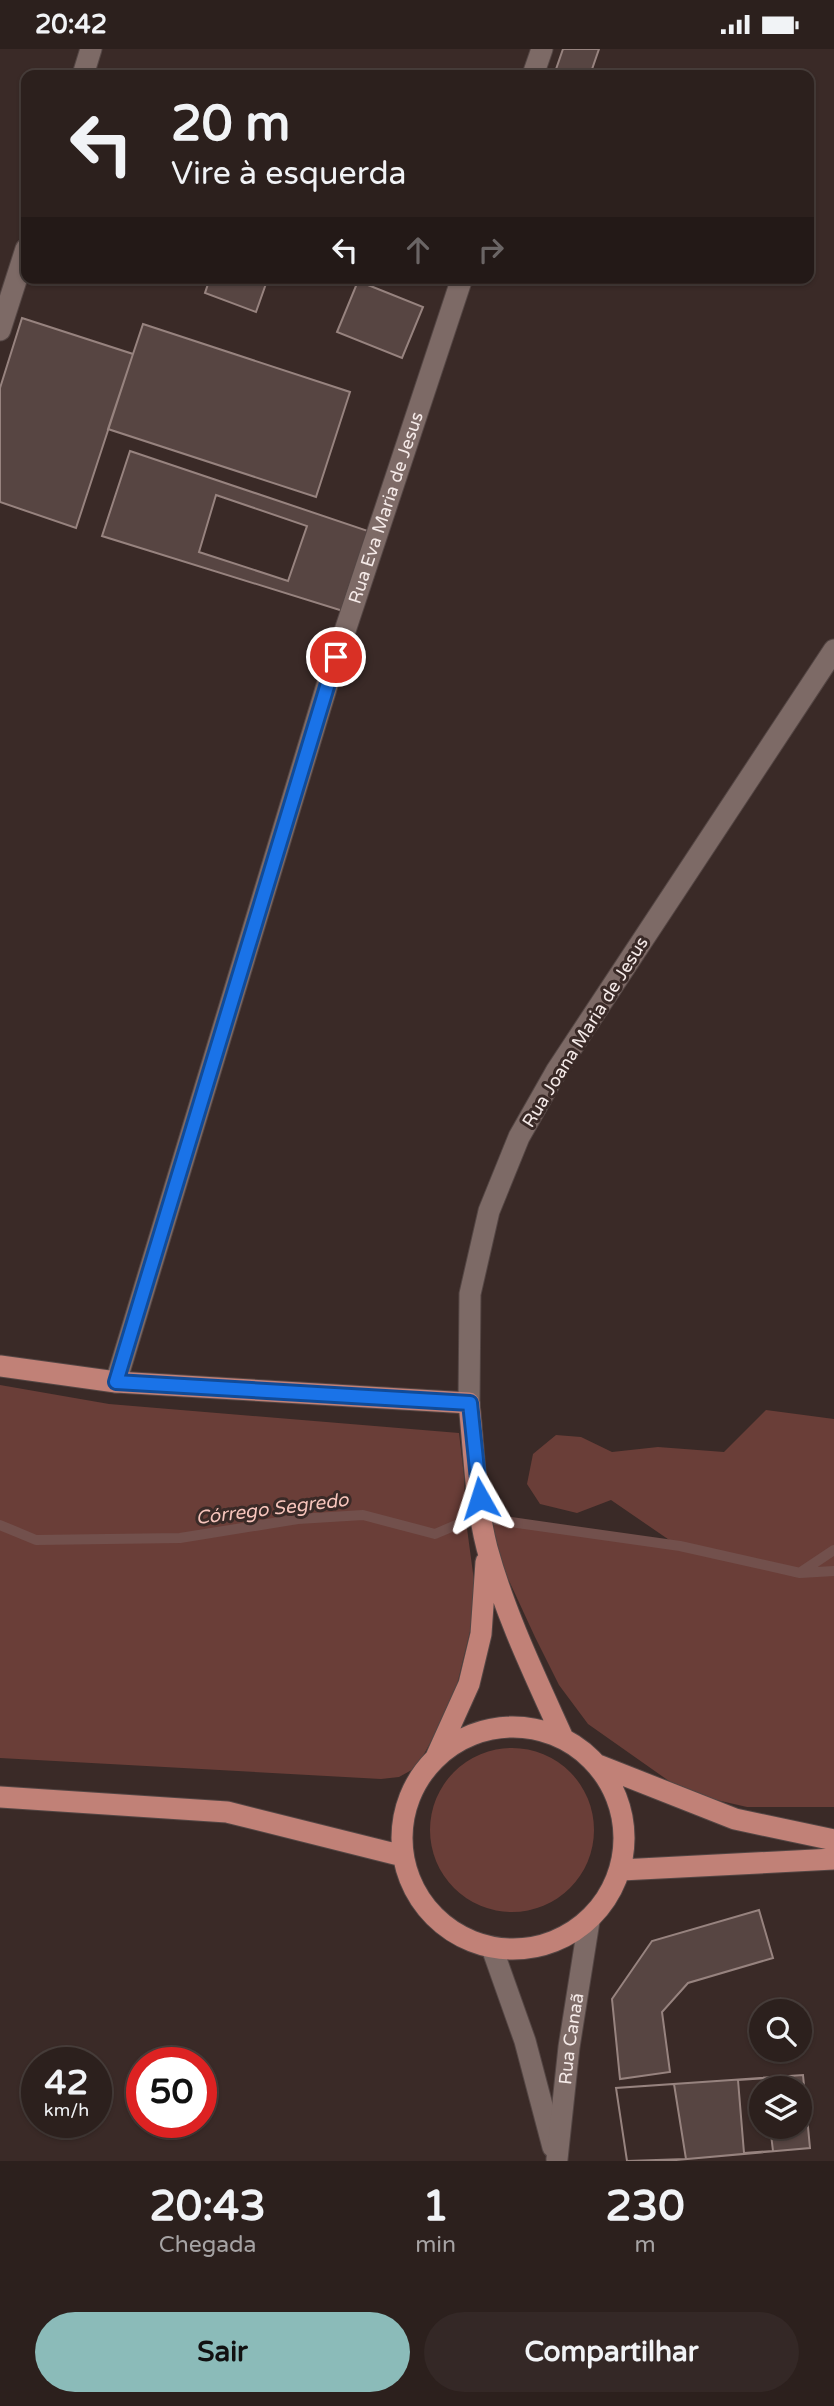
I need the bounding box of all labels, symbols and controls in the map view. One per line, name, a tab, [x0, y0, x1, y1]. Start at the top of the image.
text: 20:42	[35, 9, 107, 40]
text: 20 m	[171, 95, 290, 154]
icon: left	[56, 98, 147, 189]
text: Vire à esquerda	[171, 155, 407, 193]
icon: left	[326, 231, 364, 269]
icon: ahead	[399, 231, 437, 269]
icon: right	[472, 231, 510, 269]
street label: Rua Eva Maria de Jesus	[344, 409, 428, 607]
pin	[306, 627, 366, 687]
icon: arrive	[317, 638, 355, 676]
street label: Rua Joana Maria de Jesus	[517, 933, 653, 1131]
position arrow	[443, 1461, 517, 1535]
water label: Córrego Segredo	[194, 1489, 351, 1529]
street label: Rua Canaã	[554, 1991, 588, 2086]
map controls	[749, 1999, 812, 2139]
button: search	[749, 1999, 812, 2062]
speed limit sign: 50	[126, 2047, 217, 2138]
text: 42	[45, 2062, 88, 2104]
button: layers	[749, 2076, 812, 2139]
text: km/h	[44, 2099, 89, 2121]
text: 20:43	[149, 2181, 266, 2232]
text: 1	[422, 2181, 449, 2232]
text: 230	[605, 2181, 685, 2232]
text: Chegada	[159, 2231, 257, 2259]
text: min	[415, 2231, 456, 2259]
text: m	[634, 2231, 656, 2259]
button: Sair	[35, 2312, 410, 2392]
button: Compartilhar	[424, 2312, 799, 2392]

